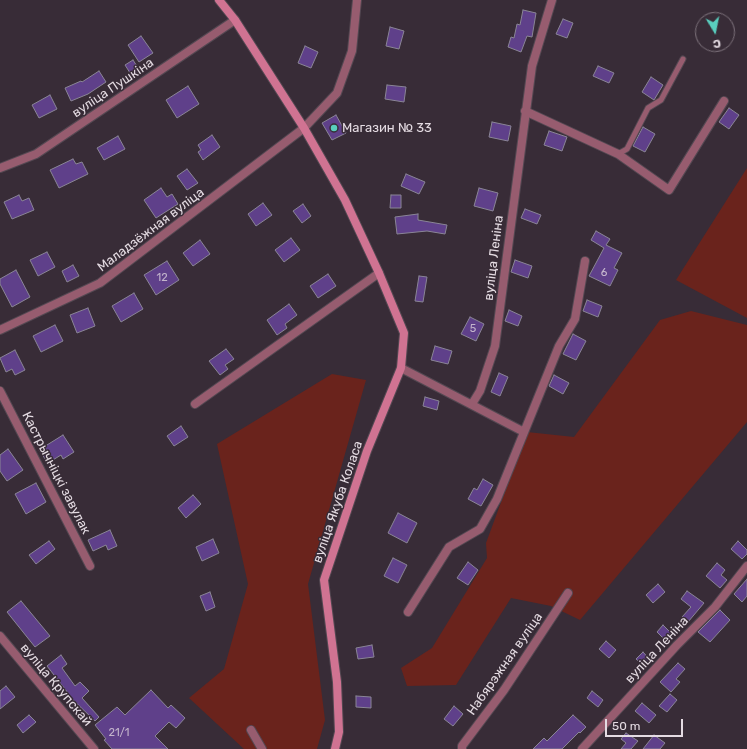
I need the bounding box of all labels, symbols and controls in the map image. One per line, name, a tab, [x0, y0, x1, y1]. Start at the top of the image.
north arrow	[695, 12, 735, 52]
text: С	[712, 36, 722, 50]
street label: вуліца Пушкіна	[69, 55, 157, 121]
place label: Магазин № 33	[342, 120, 432, 136]
marker: Магазин № 33	[329, 123, 339, 133]
street label: Маладзёжная вуліца	[95, 185, 207, 275]
street label: вуліца Леніна	[481, 215, 507, 301]
house number: 6	[601, 266, 607, 280]
house number: 12	[156, 271, 168, 285]
house number: 5	[470, 322, 476, 336]
street label: Кастрычніцкі завулак	[18, 409, 94, 537]
street label: вуліца Якуба Коласа	[310, 439, 366, 565]
street label: Набярэжная вуліца	[464, 610, 546, 718]
street label: вуліца Леніна	[622, 613, 692, 687]
street label: вуліца Крупскай	[17, 641, 95, 729]
scale bar	[607, 711, 685, 737]
text: 50 m	[612, 719, 640, 733]
house number: 21/1	[108, 726, 130, 740]

